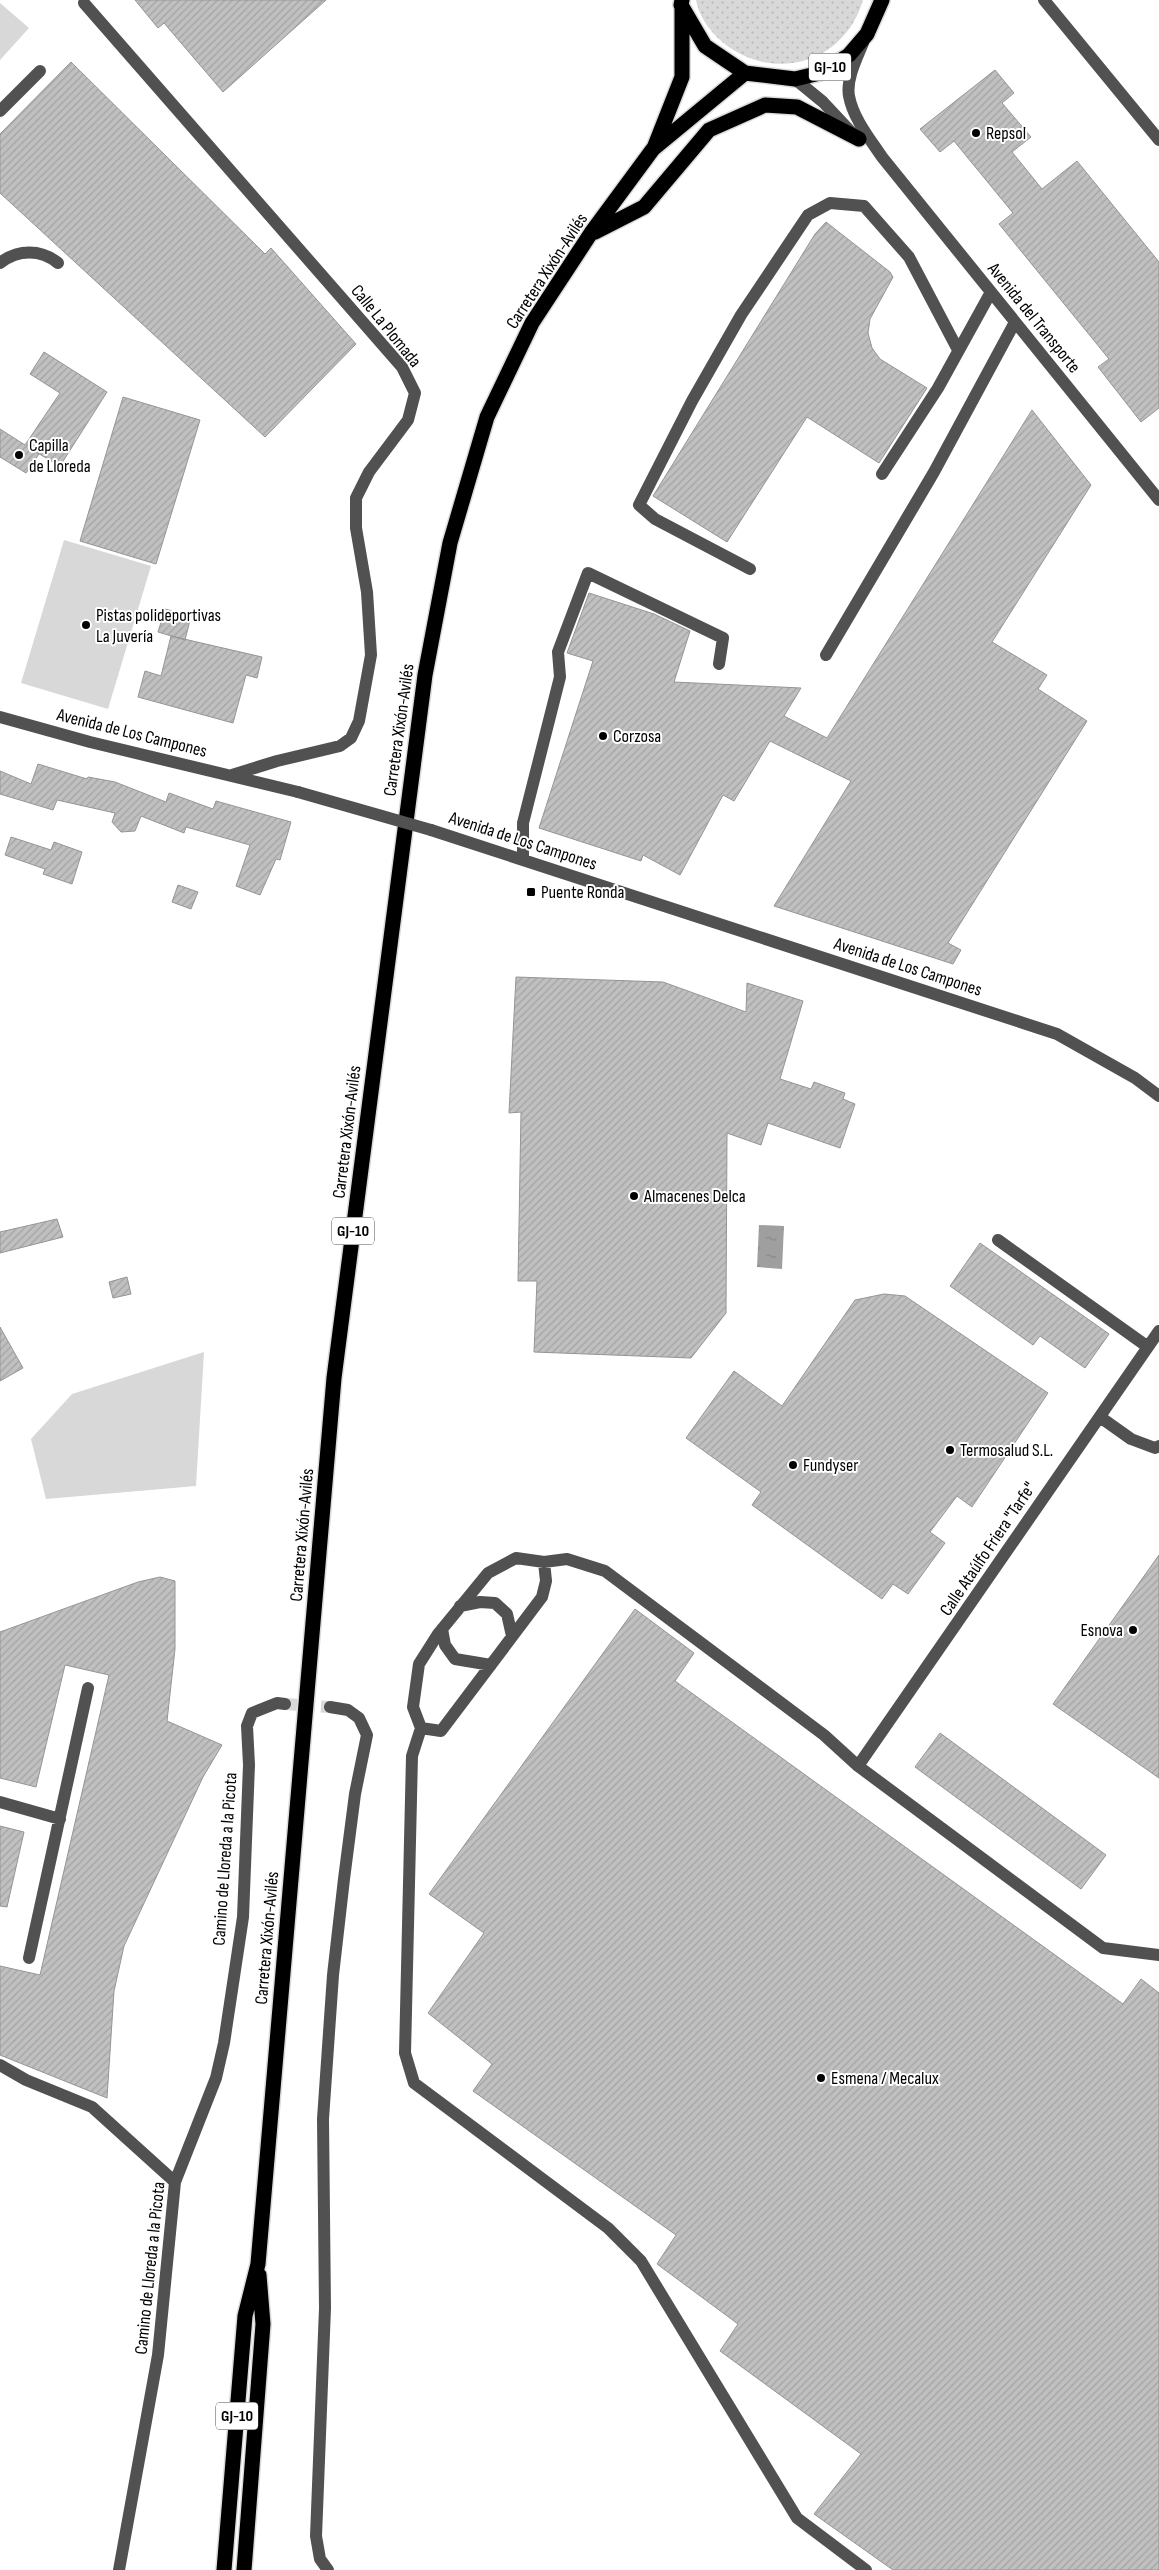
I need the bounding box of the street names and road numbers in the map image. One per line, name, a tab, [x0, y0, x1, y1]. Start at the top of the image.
road number: GJ-10	[809, 54, 851, 80]
street label: Carretera Xixón-Avilés	[502, 209, 592, 333]
street label: Avenida del Transporte	[983, 258, 1085, 377]
street label: Calle La Plomada	[346, 281, 426, 371]
street label: Carretera Xixón-Avilés	[379, 662, 419, 798]
street label: Avenida de Los Campones	[54, 704, 209, 762]
street label: Avenida de Los Campones	[446, 807, 599, 875]
street label: Avenida de Los Campones	[831, 933, 984, 1001]
street label: Carretera Xixón-Avilés	[328, 1064, 366, 1200]
road number: GJ-10	[332, 1218, 374, 1244]
street label: Carretera Xixón-Avilés	[286, 1468, 318, 1602]
street label: Calle Ataúlfo Friera "Tarfe"	[936, 1478, 1040, 1620]
street label: Camino de Lloreda a la Picota	[208, 1772, 242, 1946]
street label: Carretera Xixón-Avilés	[251, 1871, 283, 2005]
street label: Camino de Lloreda a la Picota	[130, 2181, 170, 2355]
road number: GJ-10	[216, 2402, 258, 2430]

